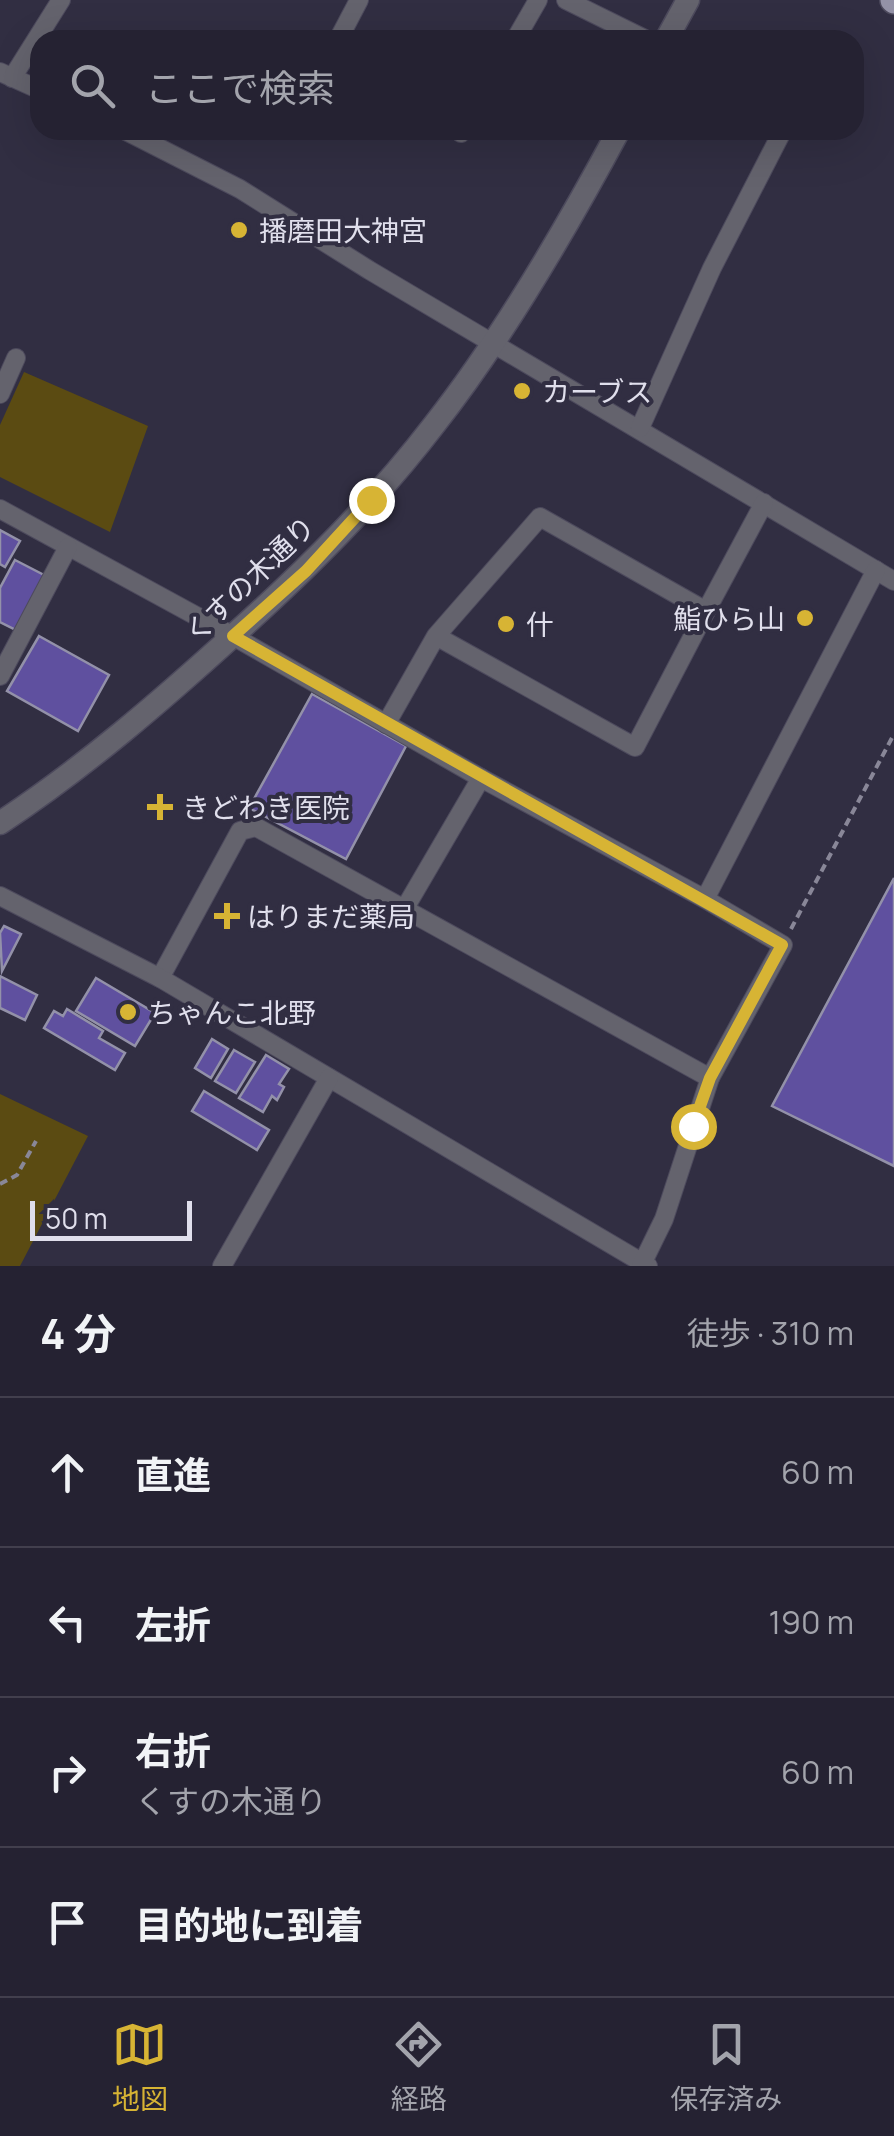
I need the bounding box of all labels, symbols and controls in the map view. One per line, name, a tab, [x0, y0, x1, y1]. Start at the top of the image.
search box	[30, 30, 864, 140]
icon: search	[65, 58, 120, 113]
text: ここで検索	[145, 61, 335, 113]
place label: 播磨田大神宮	[259, 211, 427, 249]
marker: 播磨田大神宮	[228, 219, 250, 241]
place label: カーブス	[542, 372, 652, 410]
marker: カーブス	[511, 380, 533, 402]
route end	[349, 478, 395, 524]
street label: くすの木通り	[175, 507, 323, 651]
place label: 鮨ひら山	[673, 599, 785, 637]
place label: 什	[526, 605, 554, 643]
marker: 鮨ひら山	[794, 607, 816, 629]
marker: 什	[495, 613, 517, 635]
place label: きどわき医院	[182, 788, 350, 826]
marker: きどわき医院	[147, 794, 173, 820]
place label: はりまだ薬局	[247, 897, 415, 935]
marker: はりまだ薬局	[216, 905, 238, 927]
place label: ちゃんこ北野	[148, 993, 316, 1031]
marker: ちゃんこ北野	[117, 1001, 139, 1023]
route start	[671, 1104, 717, 1150]
scale bar	[30, 1196, 192, 1240]
text: 50 m	[45, 1199, 108, 1237]
text: 4 分	[40, 1304, 116, 1362]
text: 徒歩 · 310 m	[687, 1311, 854, 1355]
icon: ahead	[40, 1445, 95, 1500]
text: 直進	[135, 1448, 211, 1500]
text: 60 m	[781, 1450, 854, 1494]
icon: left	[40, 1595, 95, 1650]
text: 左折	[135, 1598, 211, 1650]
text: 190 m	[769, 1600, 854, 1644]
text: 右折	[135, 1724, 211, 1776]
icon: right	[40, 1745, 95, 1800]
text: 60 m	[781, 1750, 854, 1794]
text: くすの木通り	[135, 1779, 327, 1823]
icon: arrive	[40, 1895, 95, 1950]
text: 目的地に到着	[135, 1898, 363, 1950]
tab: 地図	[112, 2017, 168, 2117]
tab: 経路	[391, 2017, 447, 2117]
tab: 保存済み	[670, 2017, 782, 2117]

